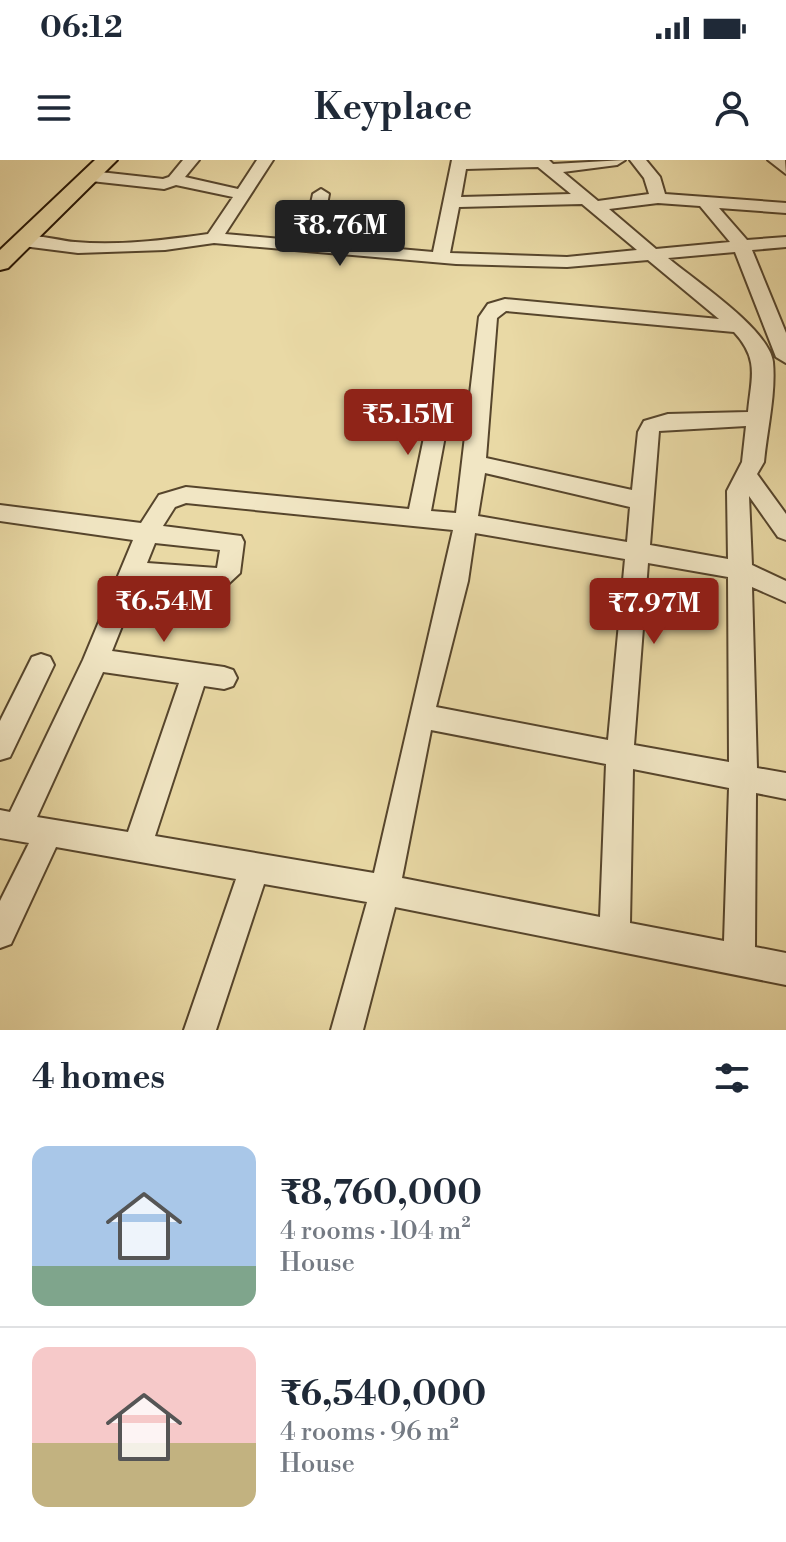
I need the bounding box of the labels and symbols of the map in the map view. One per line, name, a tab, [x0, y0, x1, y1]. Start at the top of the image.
pin: ₹8.76M	[275, 200, 405, 268]
pin: ₹5.15M	[343, 389, 473, 457]
pin: ₹6.54M	[99, 576, 229, 644]
pin: ₹7.97M	[589, 578, 719, 646]

